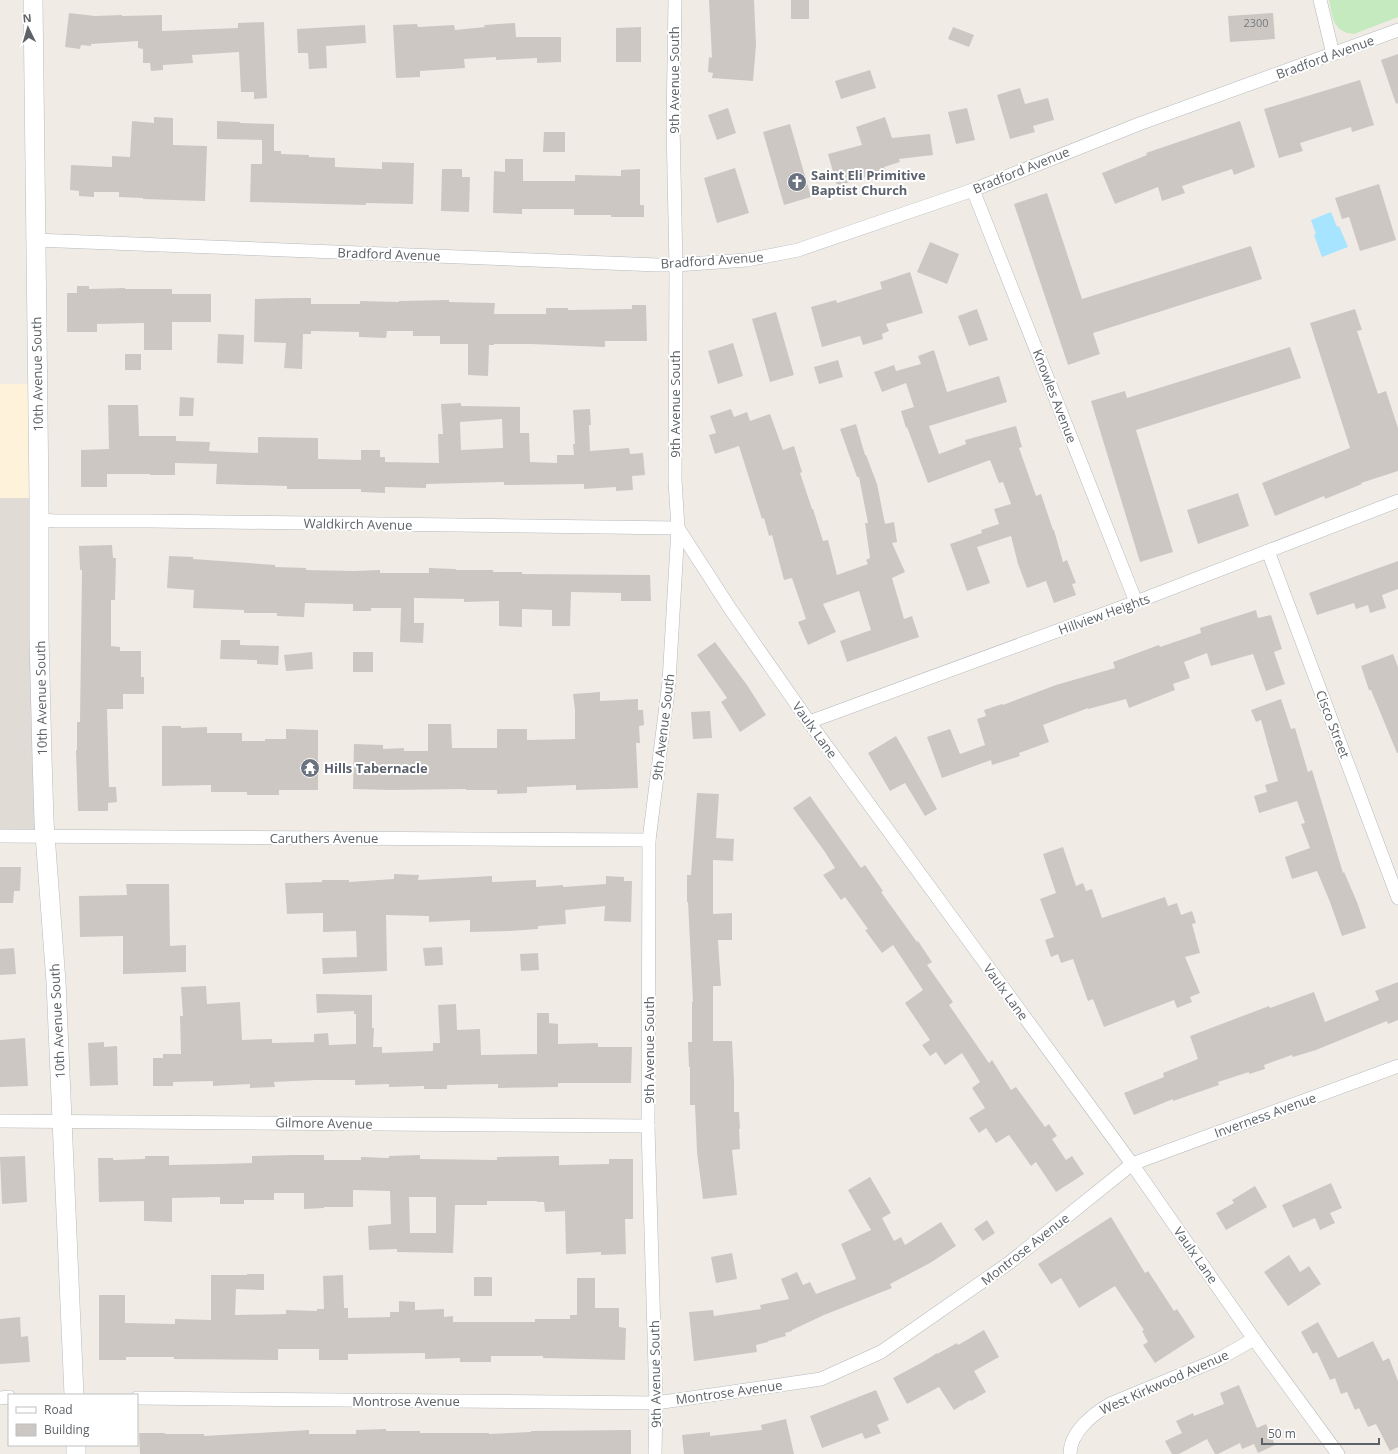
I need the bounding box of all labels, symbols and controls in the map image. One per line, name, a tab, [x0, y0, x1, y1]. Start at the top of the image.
north arrow	[8, 8, 48, 48]
text: N	[22, 10, 32, 25]
house number: 2300	[1243, 15, 1269, 30]
street label: 9th Avenue South	[665, 26, 683, 134]
street label: Bradford Avenue	[1274, 31, 1376, 83]
street label: Bradford Avenue	[970, 142, 1072, 198]
place label: Saint Eli Primitive Baptist Church	[811, 166, 926, 199]
church icon: Saint Eli Primitive Baptist Church	[786, 171, 808, 193]
street label: Bradford Avenue	[337, 243, 441, 265]
street label: Bradford Avenue	[660, 247, 764, 273]
street label: 10th Avenue South	[27, 316, 47, 432]
street label: Knowles Avenue	[1029, 346, 1081, 446]
street label: 9th Avenue South	[666, 350, 684, 458]
street label: Waldkirch Avenue	[303, 514, 413, 534]
street label: Hillview Heights	[1056, 589, 1152, 639]
street label: 10th Avenue South	[31, 640, 51, 756]
street label: 9th Avenue South	[648, 673, 678, 781]
street label: Cisco Street	[1312, 687, 1354, 761]
street label: Vaulx Lane	[788, 698, 842, 762]
temple icon: Hills Tabernacle	[299, 757, 321, 779]
place label: Hills Tabernacle	[324, 759, 428, 777]
street label: Caruthers Avenue	[270, 829, 378, 847]
street label: Vaulx Lane	[979, 960, 1033, 1024]
street label: 10th Avenue South	[45, 963, 69, 1079]
street label: 9th Avenue South	[640, 996, 658, 1104]
street label: Inverness Avenue	[1212, 1088, 1318, 1142]
street label: Gilmore Avenue	[275, 1113, 373, 1133]
street label: Montrose Avenue	[977, 1209, 1073, 1289]
street label: Vaulx Lane	[1170, 1223, 1222, 1287]
street label: 9th Avenue South	[645, 1320, 665, 1428]
street label: West Kirkwood Avenue	[1097, 1345, 1231, 1419]
street label: Montrose Avenue	[675, 1376, 783, 1408]
street label: Montrose Avenue	[352, 1392, 460, 1410]
legend	[8, 1394, 138, 1446]
text: Road	[44, 1401, 73, 1418]
scale bar	[1262, 1420, 1379, 1446]
text: Building	[44, 1421, 90, 1438]
text: 50 m	[1268, 1425, 1296, 1442]

